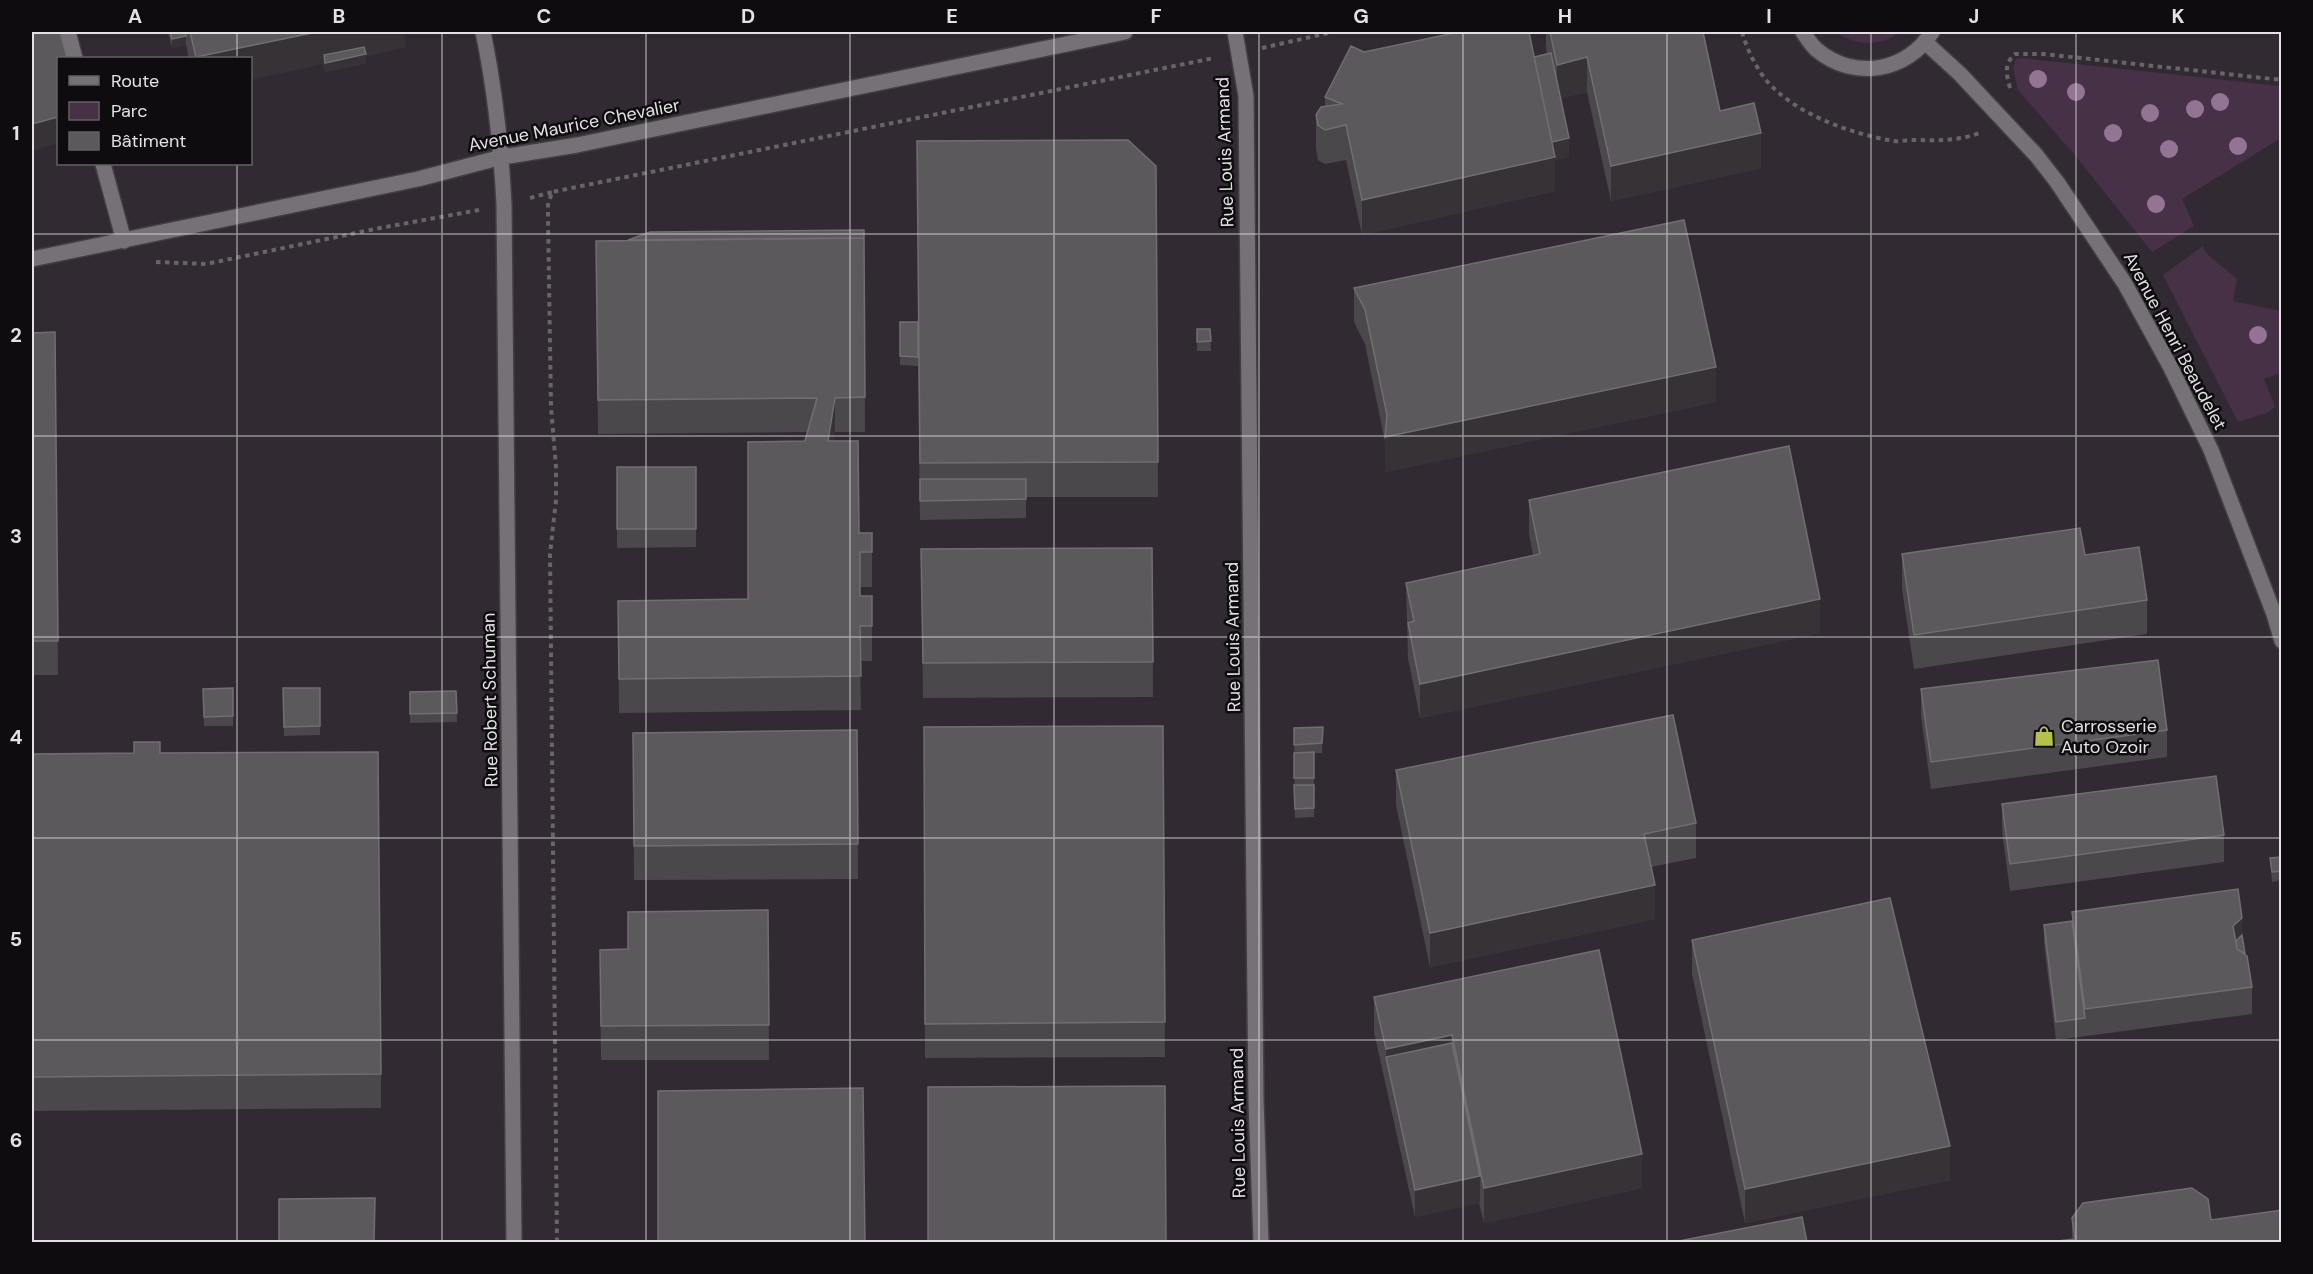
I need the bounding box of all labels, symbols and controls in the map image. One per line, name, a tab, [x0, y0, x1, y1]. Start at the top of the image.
text: A	[128, 3, 142, 29]
text: B	[333, 3, 345, 29]
text: C	[537, 3, 551, 29]
text: D	[741, 3, 755, 29]
text: E	[946, 3, 958, 29]
text: F	[1150, 3, 1162, 29]
text: G	[1353, 3, 1369, 29]
text: H	[1558, 3, 1572, 29]
text: I	[1766, 3, 1772, 29]
text: J	[1969, 3, 1979, 29]
text: K	[2171, 3, 2185, 29]
legend	[57, 57, 252, 165]
text: Route	[111, 69, 159, 93]
street label: Rue Louis Armand	[1210, 76, 1240, 228]
street label: Avenue Maurice Chevalier	[466, 93, 682, 157]
text: Parc	[111, 99, 147, 123]
text: 1	[12, 120, 20, 146]
text: Bâtiment	[111, 129, 186, 153]
street label: Avenue Henri Beaudelet	[2118, 248, 2232, 434]
text: 2	[10, 322, 22, 348]
text: 3	[10, 523, 22, 549]
street label: Rue Louis Armand	[1220, 562, 1246, 712]
street label: Rue Robert Schuman	[476, 613, 504, 787]
place label: Carrosserie Auto Ozoir	[2061, 714, 2157, 759]
text: 4	[10, 724, 23, 750]
shop icon: Carrosserie Auto Ozoir	[2032, 724, 2056, 748]
text: 5	[10, 926, 22, 952]
street label: Rue Louis Armand	[1225, 1048, 1251, 1198]
text: 6	[10, 1127, 22, 1153]

